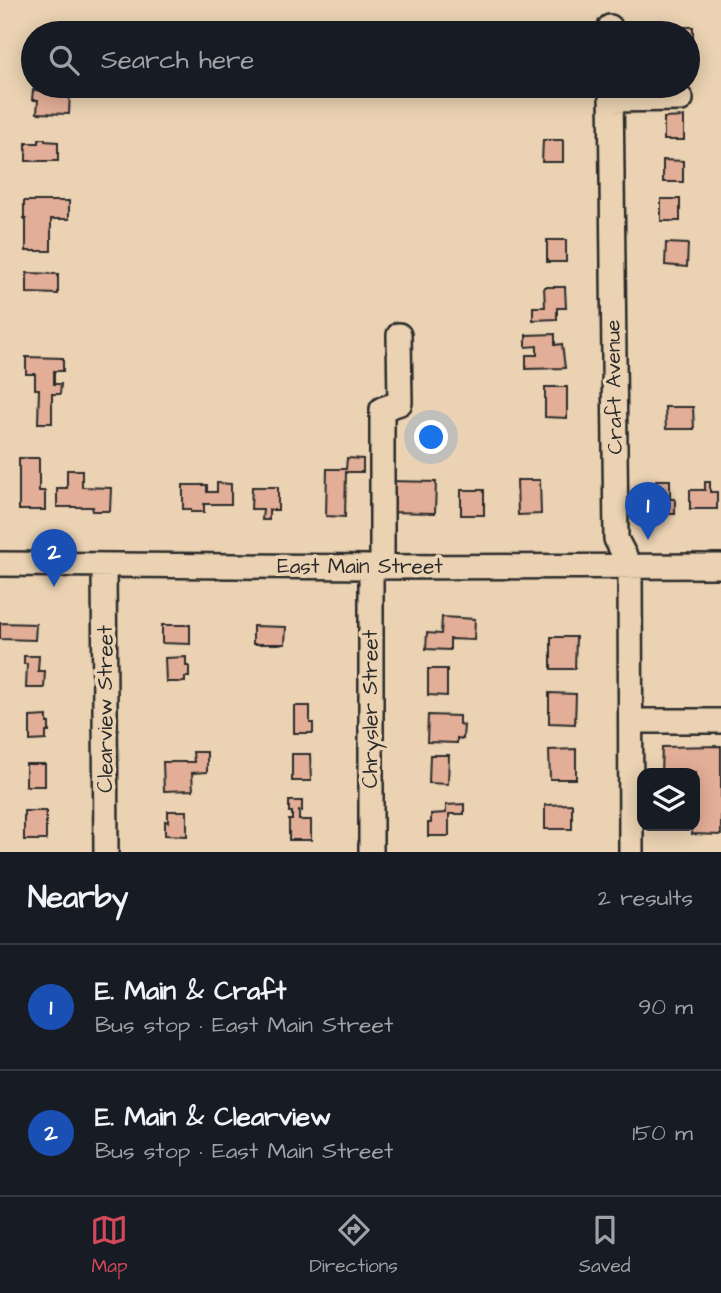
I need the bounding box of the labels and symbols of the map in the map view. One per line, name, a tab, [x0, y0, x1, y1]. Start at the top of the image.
street label: Craft Avenue	[598, 319, 630, 455]
your location	[414, 420, 448, 454]
pin: 1	[625, 482, 671, 540]
pin: 2	[31, 529, 77, 587]
street label: East Main Street	[277, 552, 443, 581]
street label: Clearview Street	[91, 625, 120, 793]
street label: Chrysler Street	[356, 629, 387, 788]

